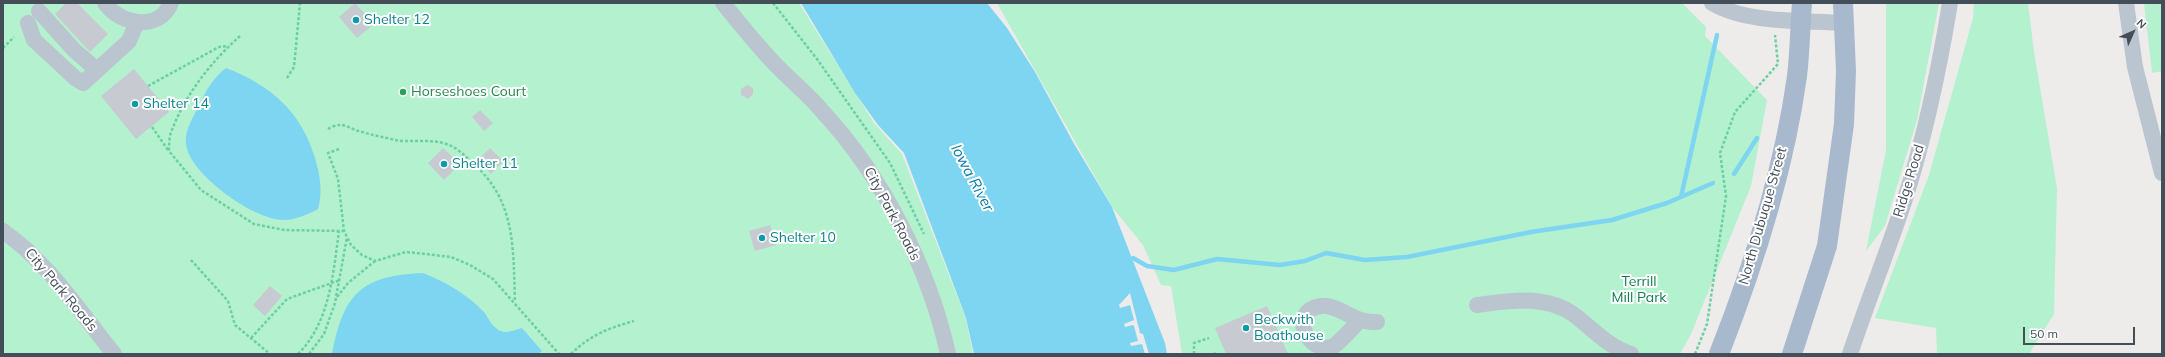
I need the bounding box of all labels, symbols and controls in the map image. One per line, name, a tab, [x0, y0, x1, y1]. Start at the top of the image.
place label: Shelter 12	[364, 12, 430, 28]
north arrow	[2113, 12, 2153, 52]
marker: Shelter 12	[351, 15, 361, 25]
text: N	[2134, 16, 2149, 31]
place label: Horseshoes Court	[411, 84, 526, 100]
marker: Horseshoes Court	[398, 87, 408, 97]
place label: Shelter 14	[143, 96, 209, 112]
marker: Shelter 14	[130, 99, 140, 109]
water label: Iowa River	[947, 141, 997, 215]
street label: Ridge Road	[1890, 142, 1928, 220]
street label: North Dubuque Street	[1735, 145, 1791, 287]
place label: Shelter 11	[452, 156, 518, 172]
marker: Shelter 11	[439, 159, 449, 169]
street label: City Park Roads	[860, 164, 924, 264]
place label: Shelter 10	[770, 230, 836, 246]
marker: Shelter 10	[757, 233, 767, 243]
street label: City Park Roads	[21, 245, 101, 335]
park label: Terrill Mill Park	[1611, 274, 1667, 306]
place label: Beckwith Boathouse	[1254, 312, 1324, 344]
scale bar	[2025, 319, 2137, 345]
marker: Beckwith Boathouse	[1241, 323, 1251, 333]
text: 50 m	[2030, 326, 2058, 341]

